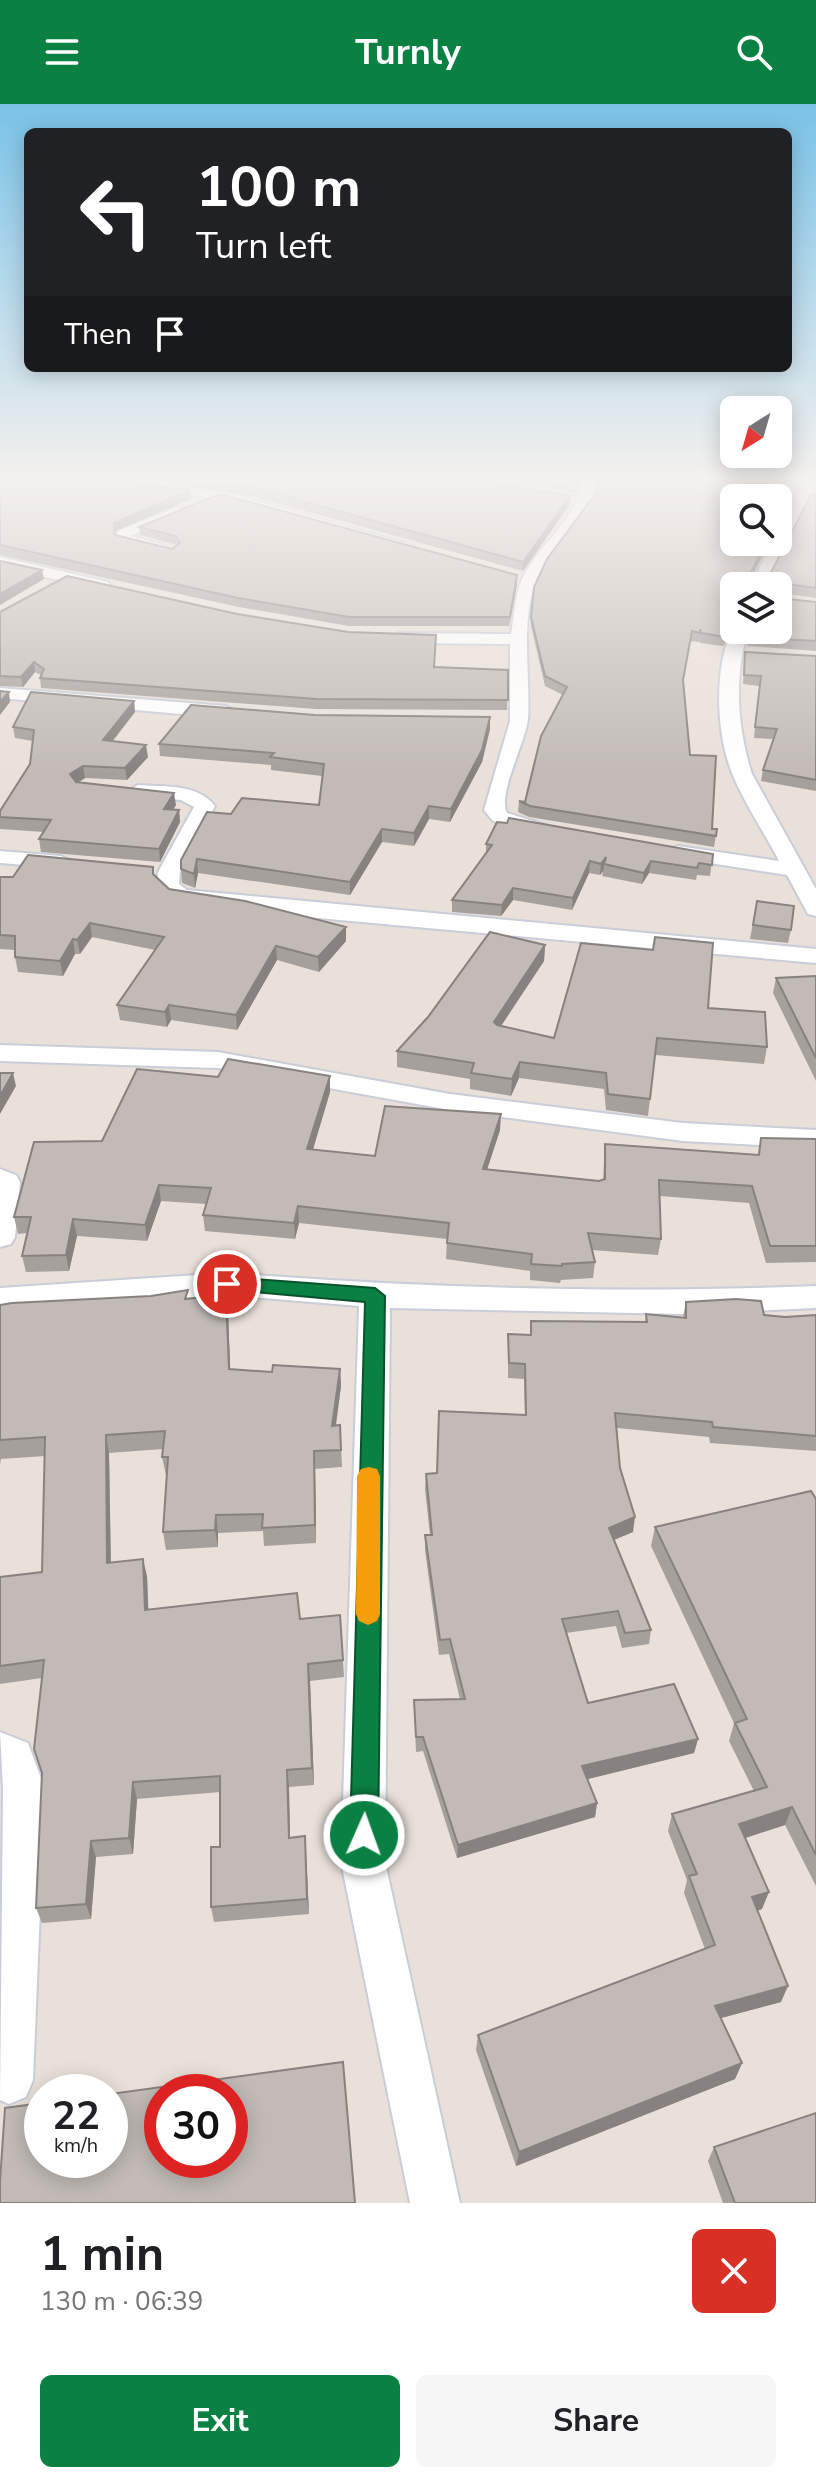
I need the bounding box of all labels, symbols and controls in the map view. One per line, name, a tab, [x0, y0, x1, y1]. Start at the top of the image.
text: Turnly	[355, 28, 461, 77]
icon: menu	[40, 30, 84, 74]
icon: search	[732, 30, 776, 74]
text: 100 m	[196, 149, 361, 226]
icon: left	[64, 160, 168, 264]
text: Turn left	[196, 222, 331, 271]
icon: arrive	[148, 312, 192, 356]
text: Then	[64, 314, 132, 355]
north arrow	[720, 396, 792, 468]
map controls	[720, 396, 792, 644]
button: search	[720, 484, 792, 556]
button: layers	[720, 572, 792, 644]
pin	[193, 1250, 261, 1318]
icon: arrive	[205, 1262, 249, 1306]
position arrow	[322, 1793, 406, 1877]
speed limit sign: 30	[144, 2074, 248, 2178]
text: 22	[52, 2089, 100, 2143]
text: km/h	[54, 2132, 98, 2159]
text: 1 min	[40, 2221, 164, 2287]
button: close	[692, 2229, 776, 2313]
text: 130 m · 06:39	[40, 2284, 203, 2319]
button: Exit	[40, 2375, 400, 2467]
button: Share	[416, 2375, 776, 2467]

